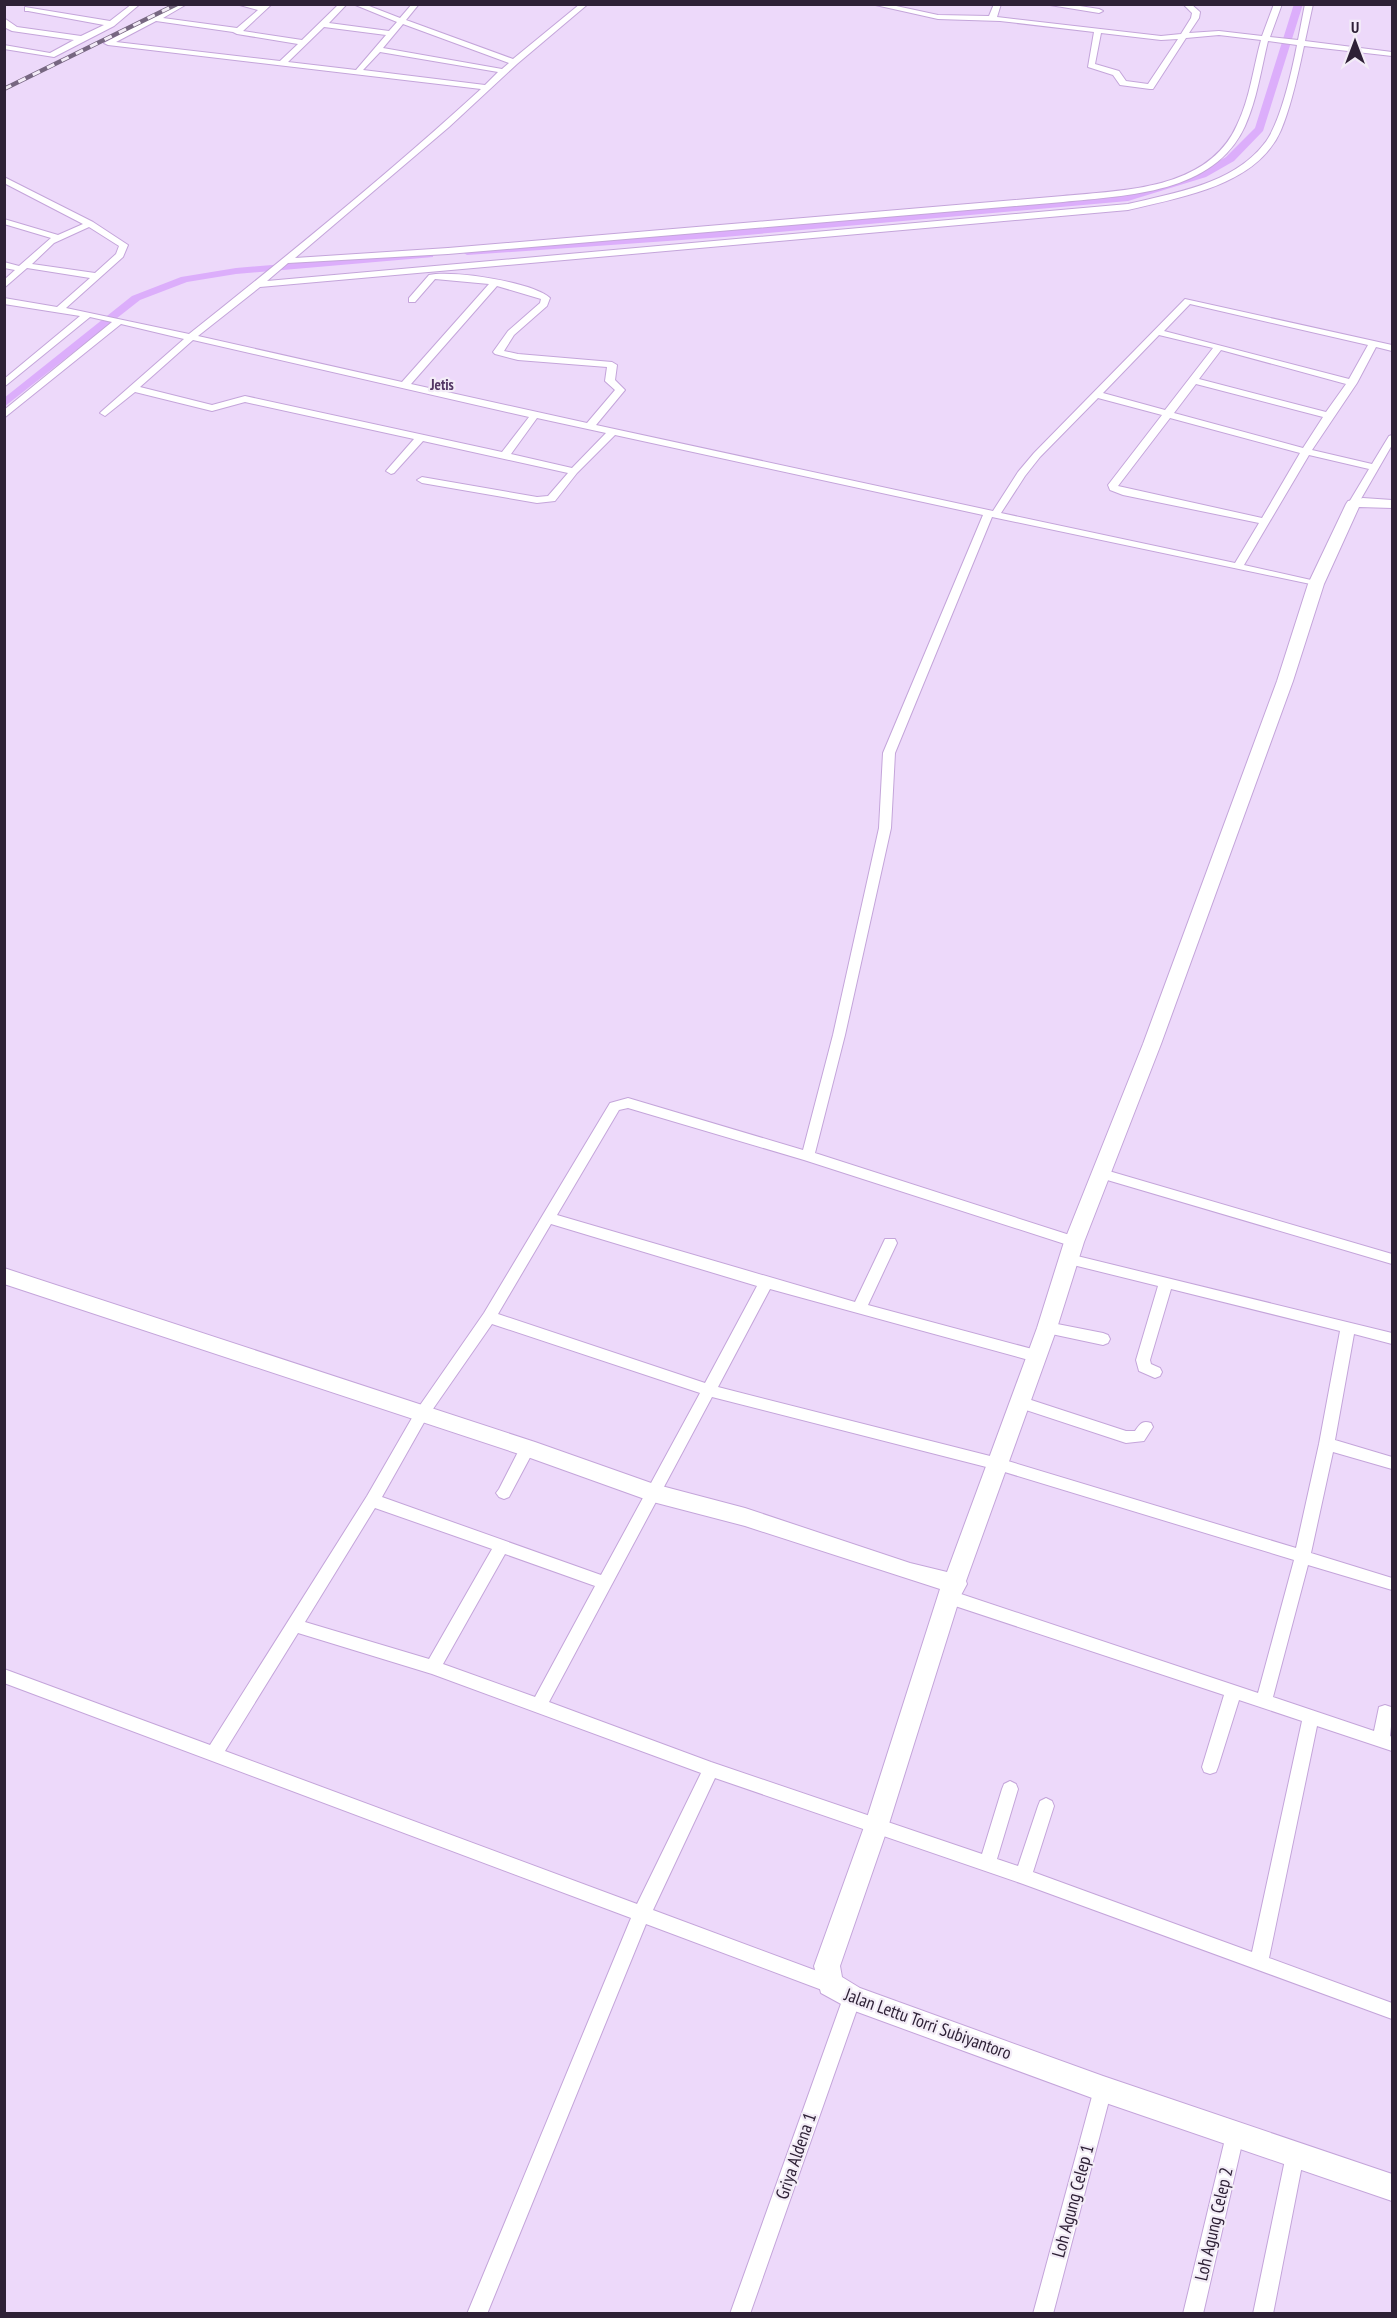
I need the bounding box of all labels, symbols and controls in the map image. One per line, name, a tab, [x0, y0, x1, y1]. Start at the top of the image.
north arrow	[1325, 12, 1385, 72]
text: U	[1351, 17, 1359, 37]
district label: Jetis	[429, 375, 454, 394]
street label: Jalan Lettu Torri Subiyantoro	[841, 1982, 1015, 2064]
street label: Griya Aldena 1	[770, 2110, 821, 2202]
street label: Loh Agung Celep 1	[1046, 2142, 1099, 2260]
street label: Loh Agung Celep 2	[1189, 2165, 1238, 2283]

